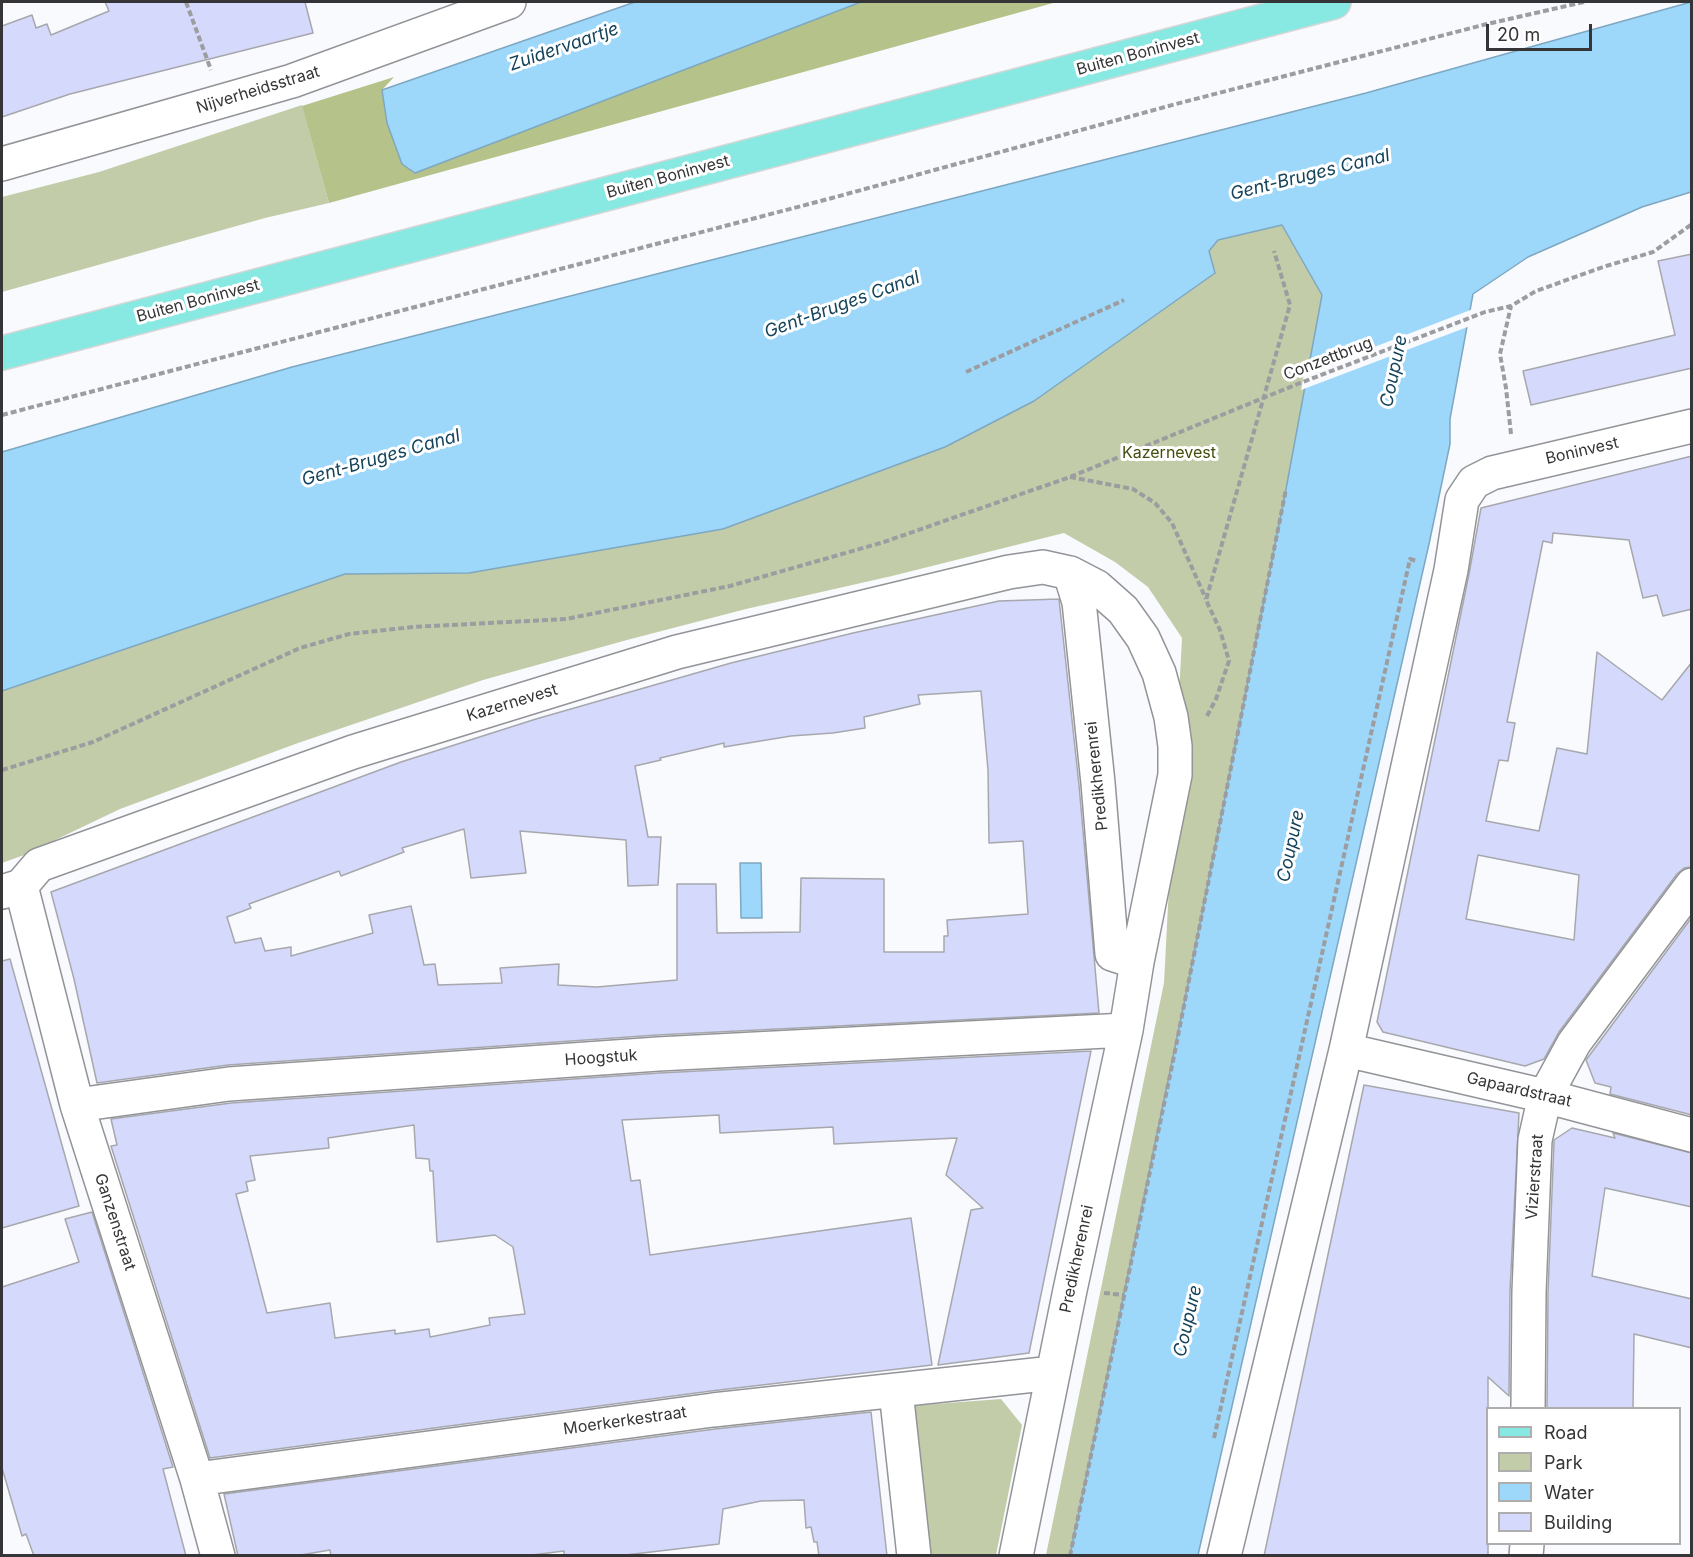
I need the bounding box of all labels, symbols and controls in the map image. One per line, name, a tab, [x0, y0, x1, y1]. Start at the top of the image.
scale bar	[1489, 12, 1596, 50]
water label: Zuidervaartje	[506, 18, 622, 76]
text: 20 m	[1497, 24, 1540, 45]
street label: Buiten Boninvest	[1074, 28, 1202, 80]
street label: Nijverheidsstraat	[194, 62, 322, 118]
water label: Gent-Bruges Canal	[1228, 145, 1392, 205]
street label: Buiten Boninvest	[604, 151, 732, 203]
water label: Gent-Bruges Canal	[761, 267, 923, 343]
street label: Buiten Boninvest	[134, 275, 262, 327]
street label: Conzettbrug	[1281, 333, 1375, 385]
water label: Coupure	[1376, 333, 1412, 409]
water label: Gent-Bruges Canal	[299, 425, 463, 491]
street label: Boninvest	[1544, 433, 1620, 469]
park label: Kazernevest	[1122, 443, 1216, 463]
street label: Kazernevest	[464, 680, 560, 726]
street label: Predikherenrei	[1082, 720, 1112, 832]
water label: Coupure	[1273, 808, 1309, 884]
street label: Hoogstuk	[564, 1046, 638, 1070]
street label: Gapaardstraat	[1465, 1069, 1573, 1111]
street label: Vizierstraat	[1522, 1133, 1548, 1221]
street label: Ganzenstraat	[90, 1171, 140, 1273]
street label: Predikherenrei	[1056, 1203, 1098, 1315]
water label: Coupure	[1169, 1283, 1207, 1359]
street label: Moerkerkestraat	[562, 1403, 688, 1439]
legend	[1486, 1407, 1681, 1545]
text: Road	[1544, 1422, 1587, 1443]
text: Park	[1544, 1452, 1583, 1473]
text: Water	[1544, 1482, 1594, 1503]
text: Building	[1544, 1512, 1612, 1533]

